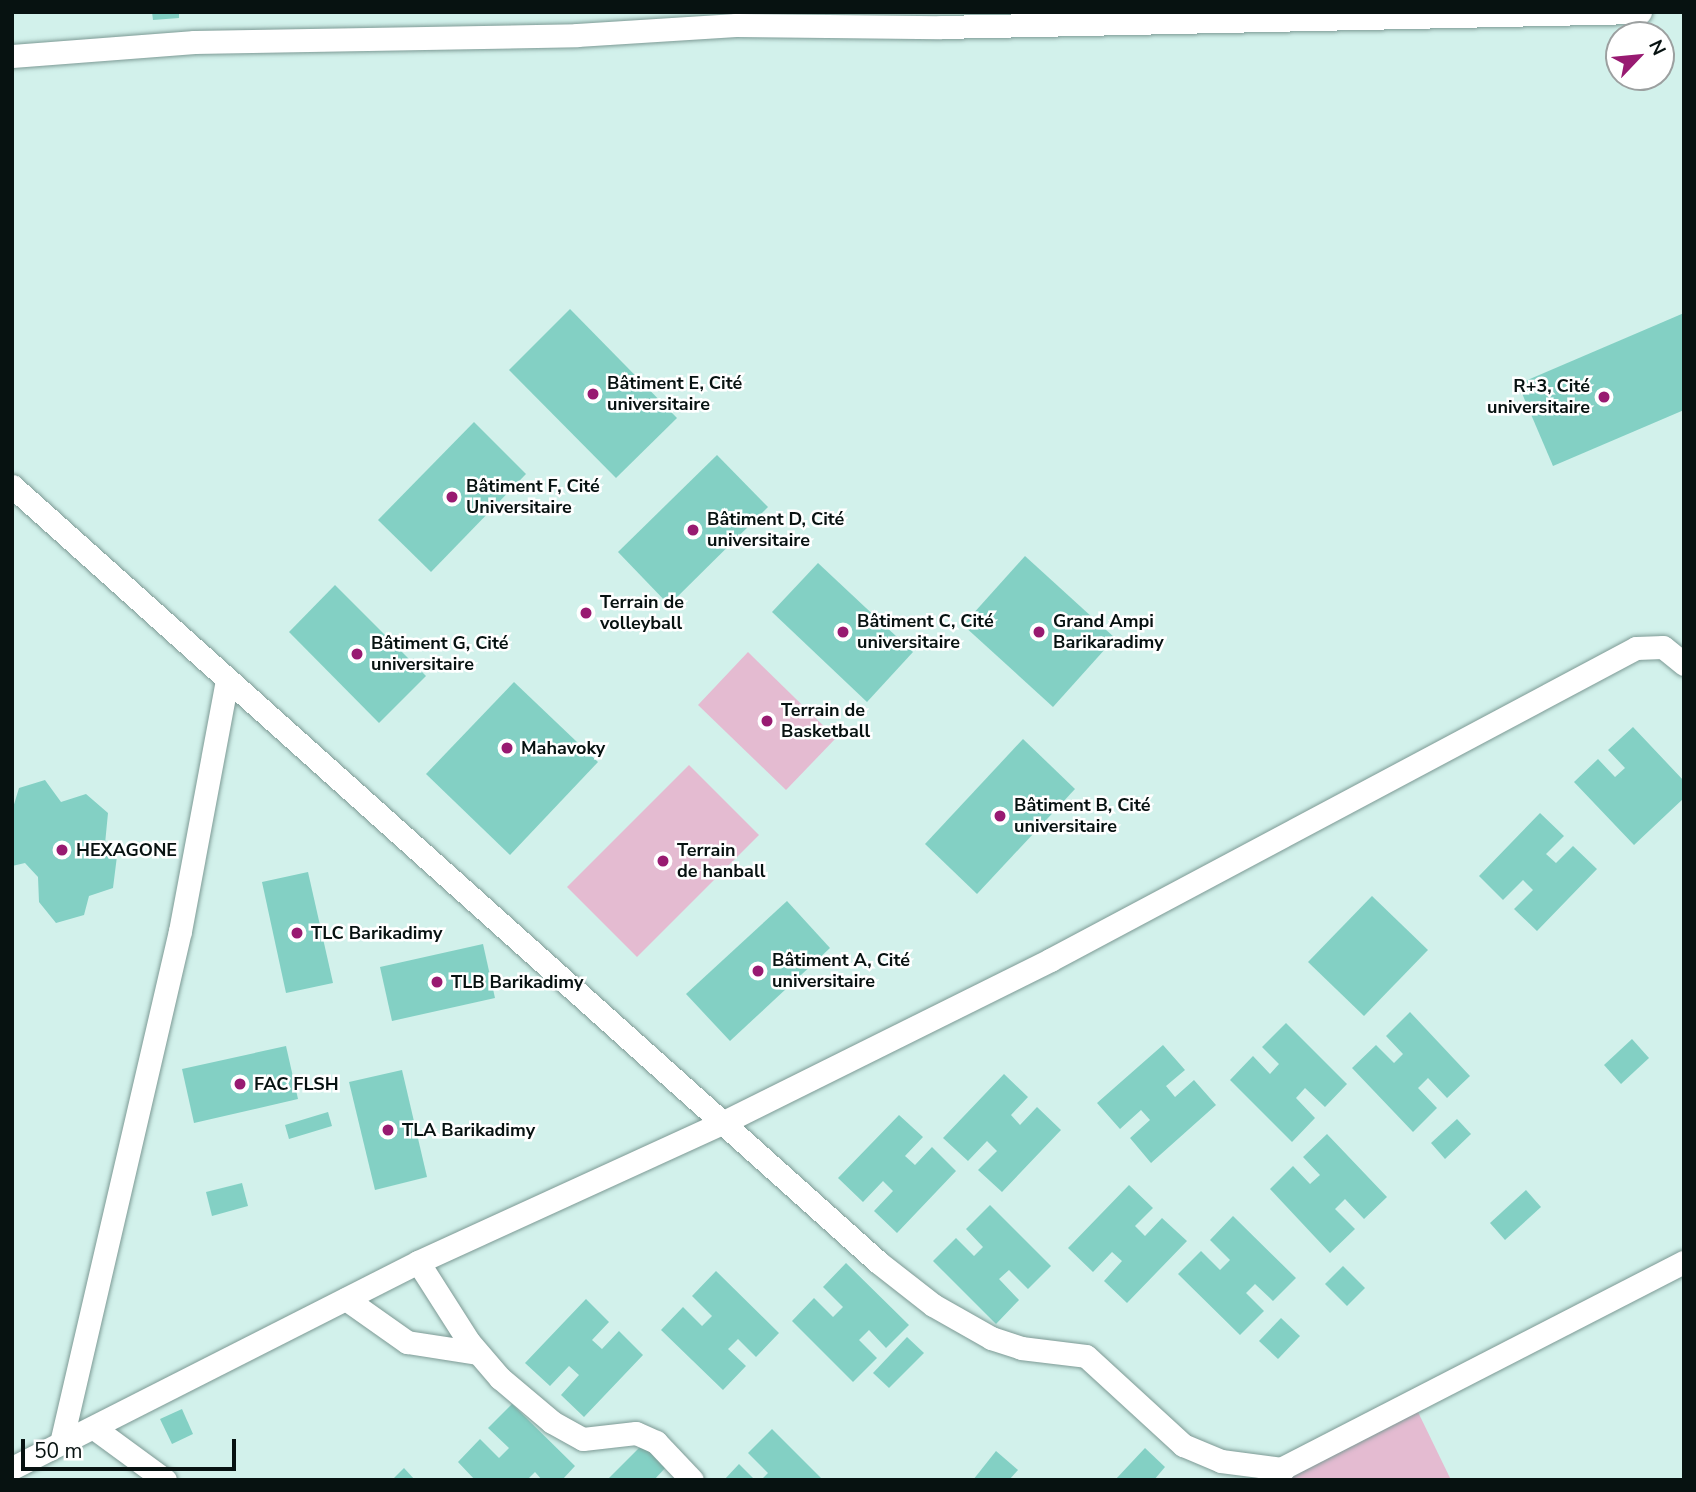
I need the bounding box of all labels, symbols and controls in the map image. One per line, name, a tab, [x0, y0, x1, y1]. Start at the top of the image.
north arrow	[1605, 21, 1675, 91]
text: N	[1642, 36, 1672, 60]
place label: Bâtiment E, Cité universitaire	[607, 373, 742, 416]
place label: R+3, Cité universitaire	[1487, 376, 1590, 418]
marker: Bâtiment E, Cité universitaire	[585, 386, 601, 402]
marker: R+3, Cité universitaire	[1596, 389, 1612, 405]
place label: Bâtiment F, Cité Universitaire	[466, 476, 600, 518]
marker: Bâtiment F, Cité Universitaire	[444, 489, 460, 505]
place label: Bâtiment D, Cité universitaire	[707, 509, 844, 552]
marker: Bâtiment D, Cité universitaire	[685, 522, 701, 538]
place label: Terrain de volleyball	[600, 592, 684, 634]
marker: Terrain de volleyball	[578, 605, 594, 621]
place label: Bâtiment C, Cité universitaire	[857, 611, 994, 654]
place label: Grand Ampi Barikaradimy	[1053, 611, 1164, 654]
marker: Bâtiment C, Cité universitaire	[835, 624, 851, 640]
marker: Grand Ampi Barikaradimy	[1031, 624, 1047, 640]
place label: Bâtiment G, Cité universitaire	[371, 633, 509, 676]
marker: Bâtiment G, Cité universitaire	[349, 646, 365, 662]
place label: Terrain de Basketball	[781, 700, 870, 742]
marker: Terrain de Basketball	[759, 713, 775, 729]
place label: Mahavoky	[521, 737, 605, 759]
marker: Mahavoky	[499, 740, 515, 756]
place label: Bâtiment B, Cité universitaire	[1014, 795, 1151, 838]
marker: Bâtiment B, Cité universitaire	[992, 808, 1008, 824]
place label: HEXAGONE	[76, 839, 177, 861]
place label: Terrain de hanball	[677, 840, 765, 882]
marker: HEXAGONE	[54, 842, 70, 858]
marker: Terrain de hanball	[655, 853, 671, 869]
place label: TLC Barikadimy	[311, 922, 443, 944]
marker: TLC Barikadimy	[289, 925, 305, 941]
place label: Bâtiment A, Cité universitaire	[772, 950, 910, 992]
marker: Bâtiment A, Cité universitaire	[750, 963, 766, 979]
place label: TLB Barikadimy	[451, 971, 583, 993]
marker: TLB Barikadimy	[429, 974, 445, 990]
place label: FAC FLSH	[254, 1073, 339, 1095]
marker: FAC FLSH	[232, 1076, 248, 1092]
place label: TLA Barikadimy	[402, 1119, 535, 1141]
marker: TLA Barikadimy	[380, 1122, 396, 1138]
scale bar	[24, 1426, 240, 1470]
text: 50 m	[34, 1437, 83, 1465]

